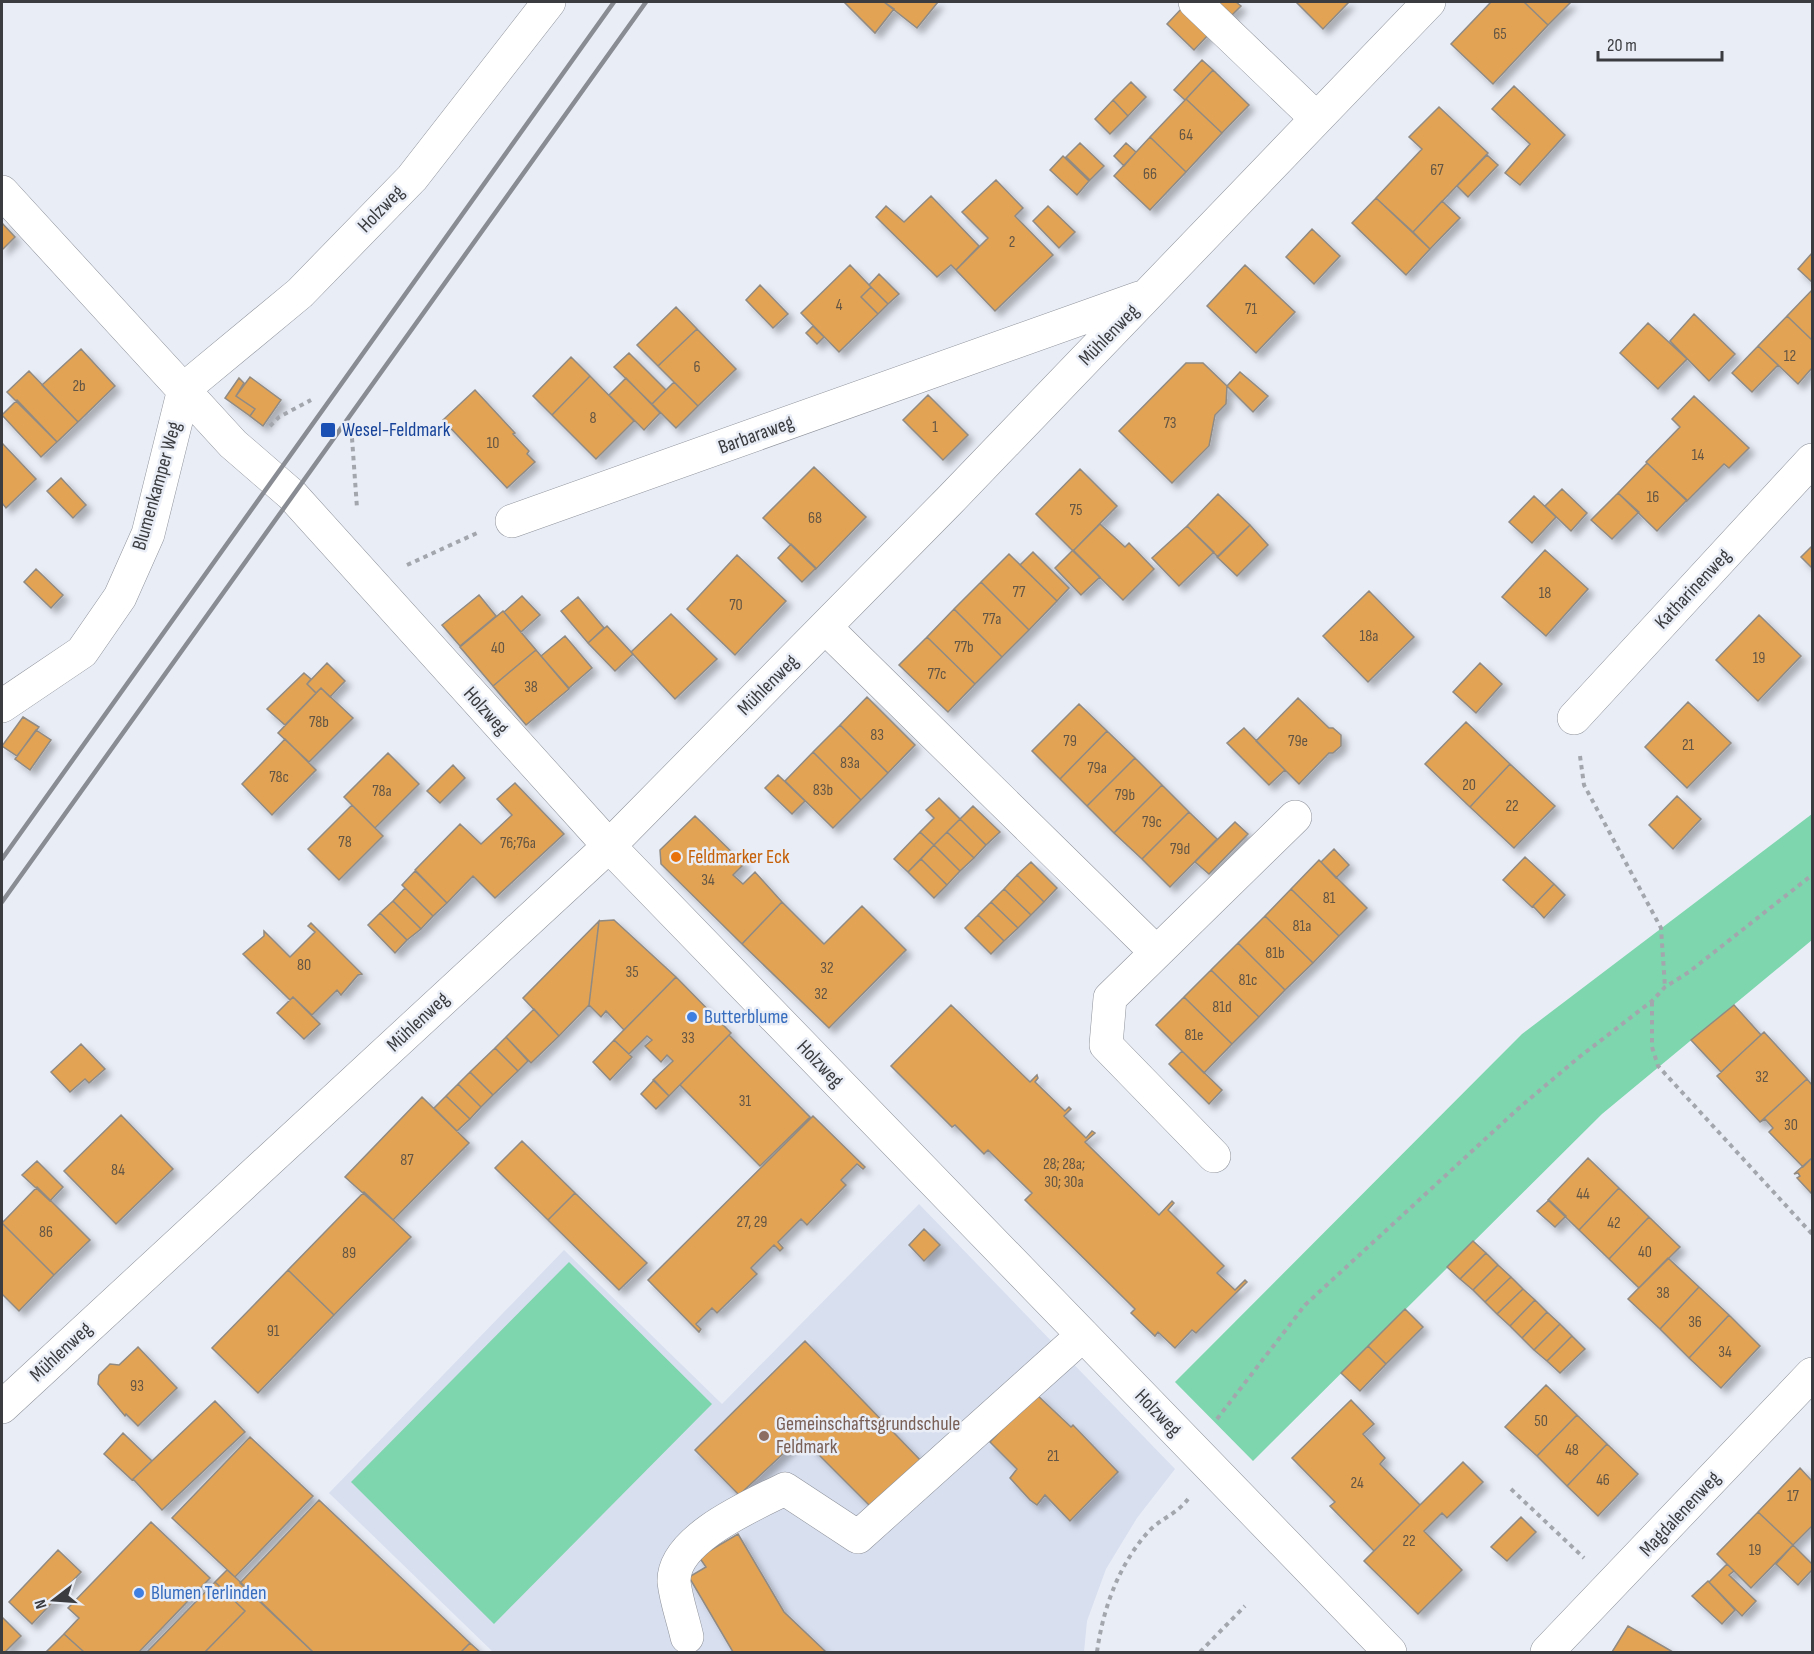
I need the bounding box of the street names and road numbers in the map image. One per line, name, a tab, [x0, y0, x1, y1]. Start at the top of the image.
street label: Holzweg	[353, 180, 409, 238]
street label: Mühlenweg	[1074, 299, 1144, 371]
street label: Barbaraweg	[715, 410, 797, 460]
street label: Blumenkamper Weg	[127, 419, 187, 553]
street label: Katharinenweg	[1650, 544, 1736, 634]
street label: Mühlenweg	[733, 650, 803, 720]
street label: Holzweg	[458, 682, 514, 740]
street label: Mühlenweg	[382, 987, 454, 1057]
street label: Holzweg	[792, 1035, 848, 1093]
street label: Mühlenweg	[25, 1317, 97, 1387]
street label: Holzweg	[1130, 1384, 1186, 1442]
street label: Magdalenenweg	[1635, 1466, 1725, 1562]

